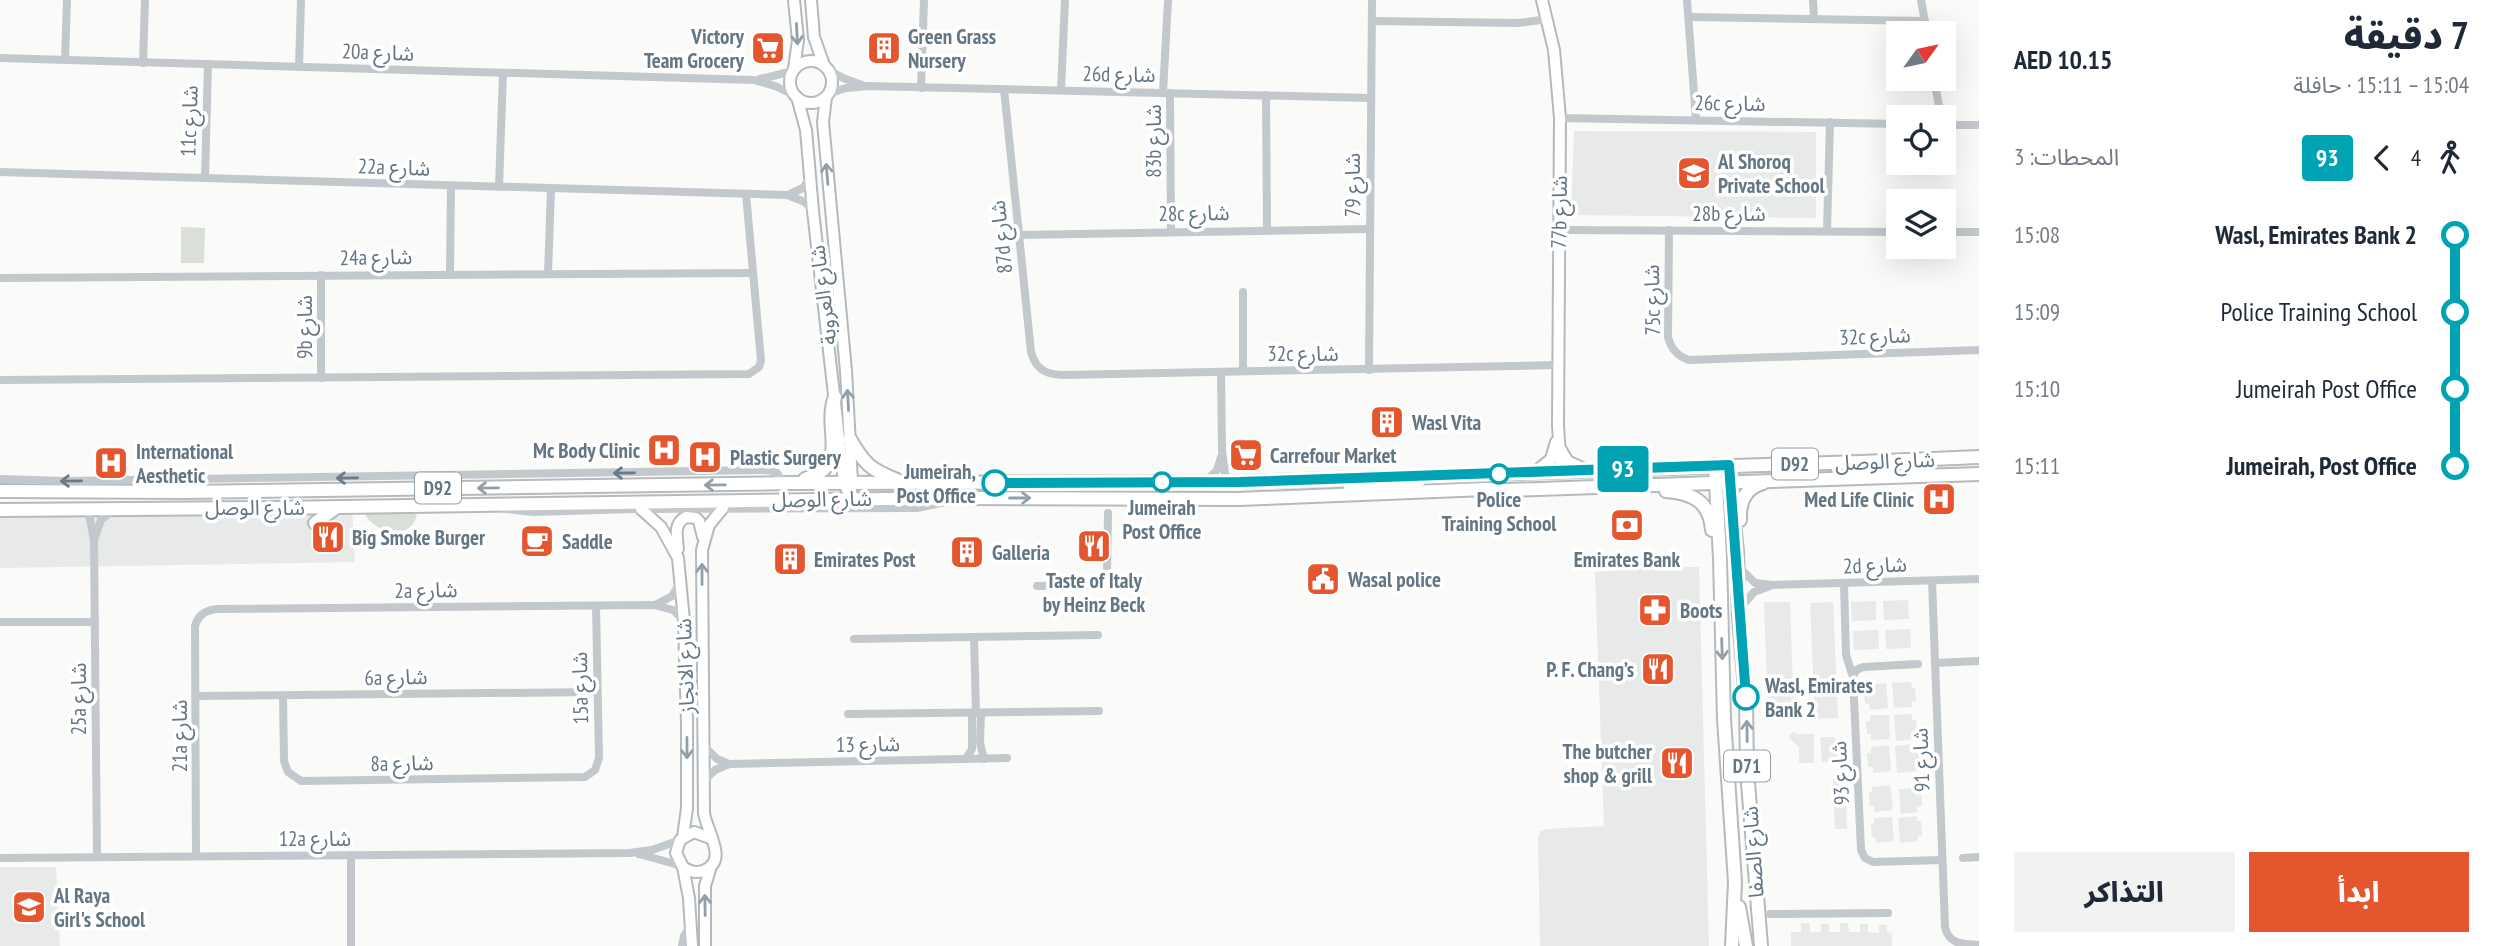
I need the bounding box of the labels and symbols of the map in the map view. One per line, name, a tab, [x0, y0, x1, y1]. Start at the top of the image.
north arrow	[1886, 21, 1956, 91]
place label: Victory Team Grocery	[644, 23, 745, 74]
one-way arrow	[791, 23, 804, 45]
place label: Green Grass Nursery	[908, 23, 996, 74]
supermarket icon: Victory Team Grocery	[749, 29, 787, 67]
building icon: Green Grass Nursery	[865, 29, 903, 67]
street label: 20a شارع	[341, 37, 415, 69]
street label: 26d شارع	[1082, 60, 1156, 90]
street label: 11c شارع	[174, 85, 206, 157]
street label: 26c شارع	[1694, 89, 1766, 119]
street label: 83b شارع	[1140, 104, 1169, 178]
place label: Al Shoroq Private School	[1717, 148, 1826, 199]
street label: 22a شارع	[357, 152, 431, 184]
street label: شارع 79	[1339, 153, 1368, 217]
school or university icon: Al Shoroq Private School	[1675, 154, 1713, 192]
one-way arrow	[820, 163, 833, 186]
street label: 77b شارع	[1545, 175, 1575, 249]
street label: 87d شارع	[984, 199, 1020, 275]
street label: 28c شارع	[1158, 199, 1230, 229]
street label: 28b شارع	[1692, 200, 1766, 229]
street label: 24a شارع	[339, 243, 413, 273]
street label: شارع العروبة	[803, 243, 844, 346]
street label: 75c شارع	[1638, 264, 1668, 336]
street label: 9b شارع	[291, 295, 320, 359]
street label: 32c شارع	[1839, 321, 1911, 353]
street label: 32c شارع	[1267, 340, 1339, 369]
one-way arrow	[841, 389, 854, 412]
building icon: Wasl Vita	[1368, 403, 1406, 441]
place label: Wasl Vita	[1411, 409, 1482, 436]
hospital icon: Mc Body Clinic	[645, 431, 683, 469]
supermarket icon: Carrefour Market	[1227, 436, 1265, 474]
place label: Mc Body Clinic	[533, 437, 641, 464]
place label: International Aesthetic	[135, 438, 234, 489]
hospital icon: Plastic Surgery	[686, 438, 724, 476]
place label: Carrefour Market	[1270, 442, 1396, 469]
hospital icon: International Aesthetic	[92, 444, 130, 482]
place label: Plastic Surgery	[730, 444, 841, 471]
line badge: 93	[1592, 446, 1654, 492]
street label: شارع الوصل	[1835, 446, 1936, 478]
road number: D92	[1772, 449, 1818, 480]
place label: Jumeirah, Post Office	[897, 458, 976, 509]
marker: Police Training School	[1489, 464, 1509, 484]
one-way arrow	[612, 467, 635, 480]
marker: Jumeirah, Post Office	[982, 470, 1008, 496]
one-way arrow	[336, 471, 359, 484]
road number: D92	[415, 472, 461, 503]
marker: Jumeirah Post Office	[1152, 472, 1172, 492]
one-way arrow	[59, 474, 82, 488]
one-way arrow	[704, 479, 727, 492]
hospital icon: Med Life Clinic	[1920, 480, 1958, 518]
one-way arrow	[476, 481, 499, 495]
street label: شارع الوصل	[772, 485, 872, 515]
place label: Police Training School	[1442, 486, 1557, 537]
place label: Med Life Clinic	[1804, 486, 1915, 513]
one-way arrow	[1008, 491, 1031, 504]
street label: شارع الوصل	[205, 494, 305, 523]
place label: Jumeirah Post Office	[1122, 494, 1202, 545]
bank icon: Emirates Bank	[1608, 506, 1646, 544]
restaurant icon: Big Smoke Burger	[309, 518, 347, 556]
cafe icon: Saddle	[518, 522, 556, 560]
place label: Big Smoke Burger	[352, 524, 486, 551]
restaurant icon: Taste of Italy by Heinz Beck	[1075, 527, 1113, 565]
place label: Saddle	[562, 528, 613, 555]
building icon: Galleria	[948, 533, 986, 571]
place label: Galleria	[992, 539, 1050, 566]
building icon: Emirates Post	[771, 540, 809, 578]
place label: Emirates Post	[814, 546, 915, 573]
place label: Emirates Bank	[1574, 546, 1680, 573]
street label: 2d شارع	[1843, 550, 1907, 582]
public building icon: Wasal police	[1304, 560, 1342, 598]
one-way arrow	[695, 563, 709, 586]
place label: Wasal police	[1347, 566, 1441, 593]
place label: Taste of Italy by Heinz Beck	[1043, 567, 1146, 618]
street label: 2a شارع	[394, 576, 458, 606]
pharmacy icon: Boots	[1636, 591, 1674, 629]
place label: Boots	[1680, 597, 1722, 624]
street label: شارع الانجاز	[670, 618, 702, 715]
one-way arrow	[1715, 637, 1729, 660]
restaurant icon: P. F. Chang’s	[1639, 650, 1677, 688]
street label: 15a شارع	[566, 651, 596, 725]
place label: P. F. Chang’s	[1546, 656, 1634, 683]
street label: 25a شارع	[65, 663, 94, 735]
street label: 6a شارع	[364, 663, 428, 693]
place label: Wasl, Emirates Bank 2	[1764, 672, 1873, 723]
marker: Wasl, Emirates Bank 2	[1733, 684, 1759, 710]
street label: 21a شارع	[166, 700, 195, 772]
one-way arrow	[1740, 720, 1754, 743]
street label: شارع 91	[1906, 727, 1938, 793]
street label: شارع 13	[836, 730, 900, 760]
one-way arrow	[680, 736, 694, 759]
place label: The butcher shop & grill	[1563, 738, 1653, 789]
street label: شارع 93	[1825, 740, 1857, 806]
restaurant icon: The butcher shop & grill	[1658, 744, 1696, 782]
street label: 8a شارع	[370, 749, 434, 779]
road number: D71	[1724, 750, 1770, 782]
street label: شارع الصفا	[1736, 805, 1772, 899]
street label: 12a شارع	[279, 825, 351, 854]
place label: Al Raya Girl's School	[53, 882, 146, 933]
school or university icon: Al Raya Girl's School	[10, 888, 48, 926]
one-way arrow	[698, 894, 712, 917]

